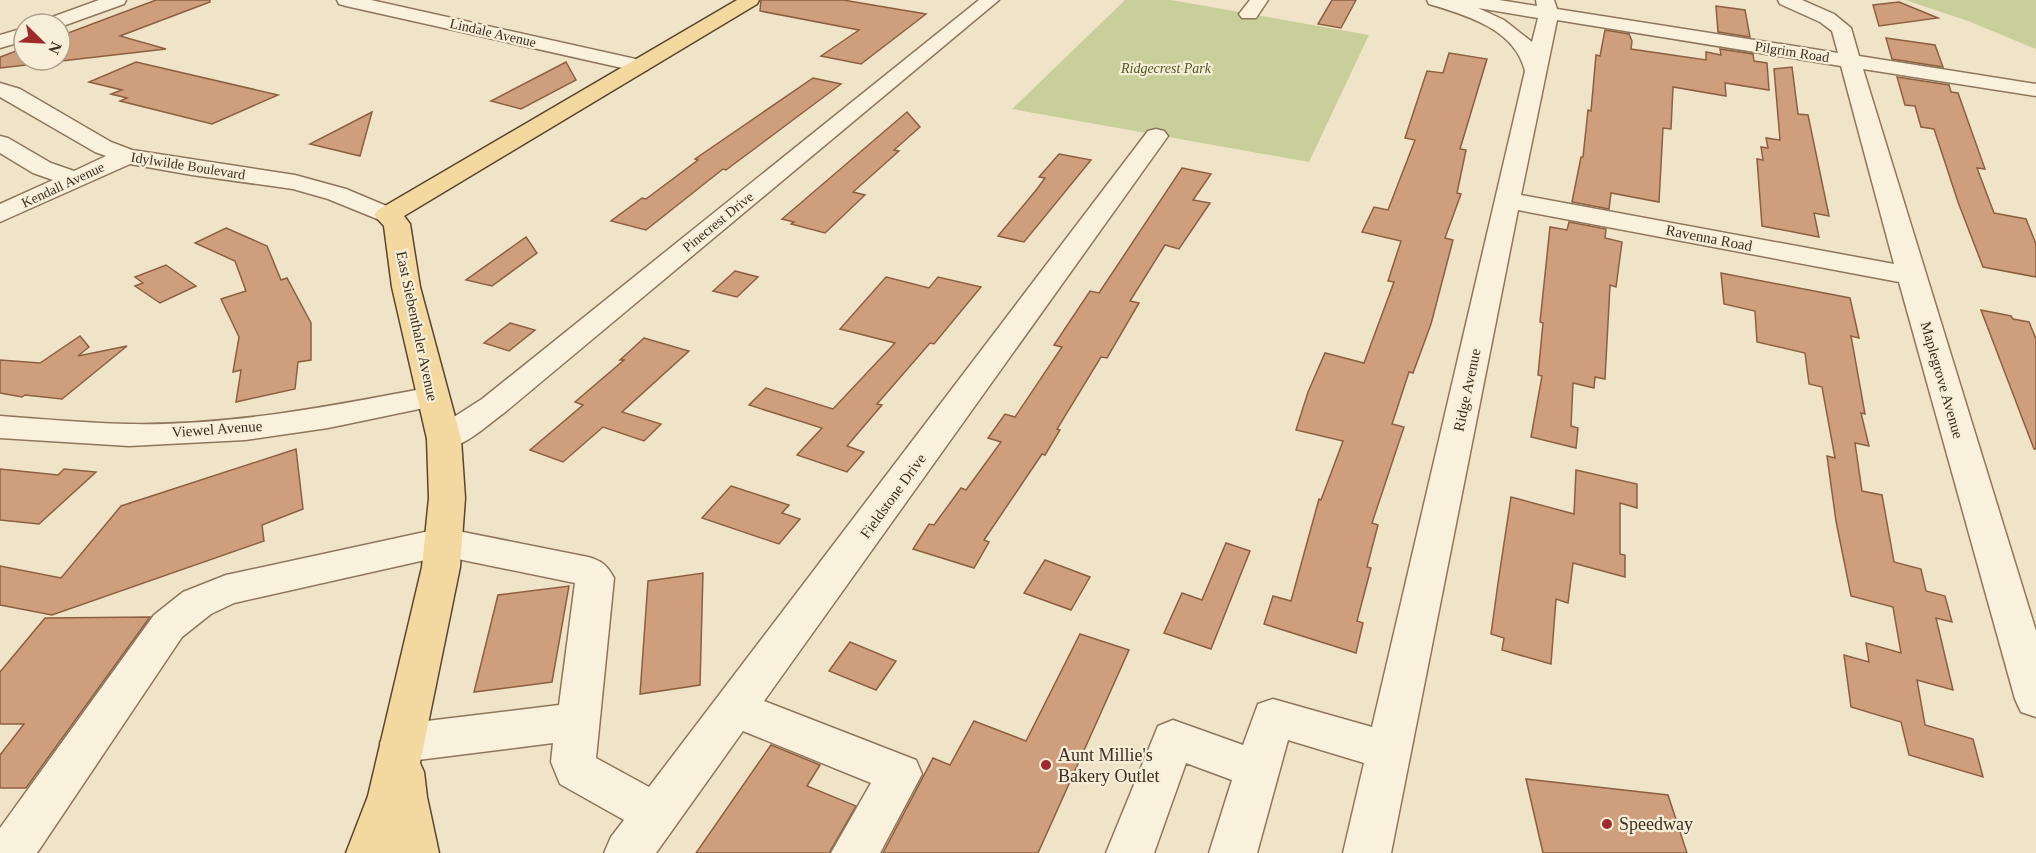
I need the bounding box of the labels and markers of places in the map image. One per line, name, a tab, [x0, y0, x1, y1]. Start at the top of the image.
place label: Aunt Millie's Bakery Outlet	[1058, 745, 1159, 786]
marker: Aunt Millie's Bakery Outlet	[1039, 758, 1053, 772]
place label: Speedway	[1619, 814, 1693, 834]
marker: Speedway	[1600, 817, 1614, 831]

